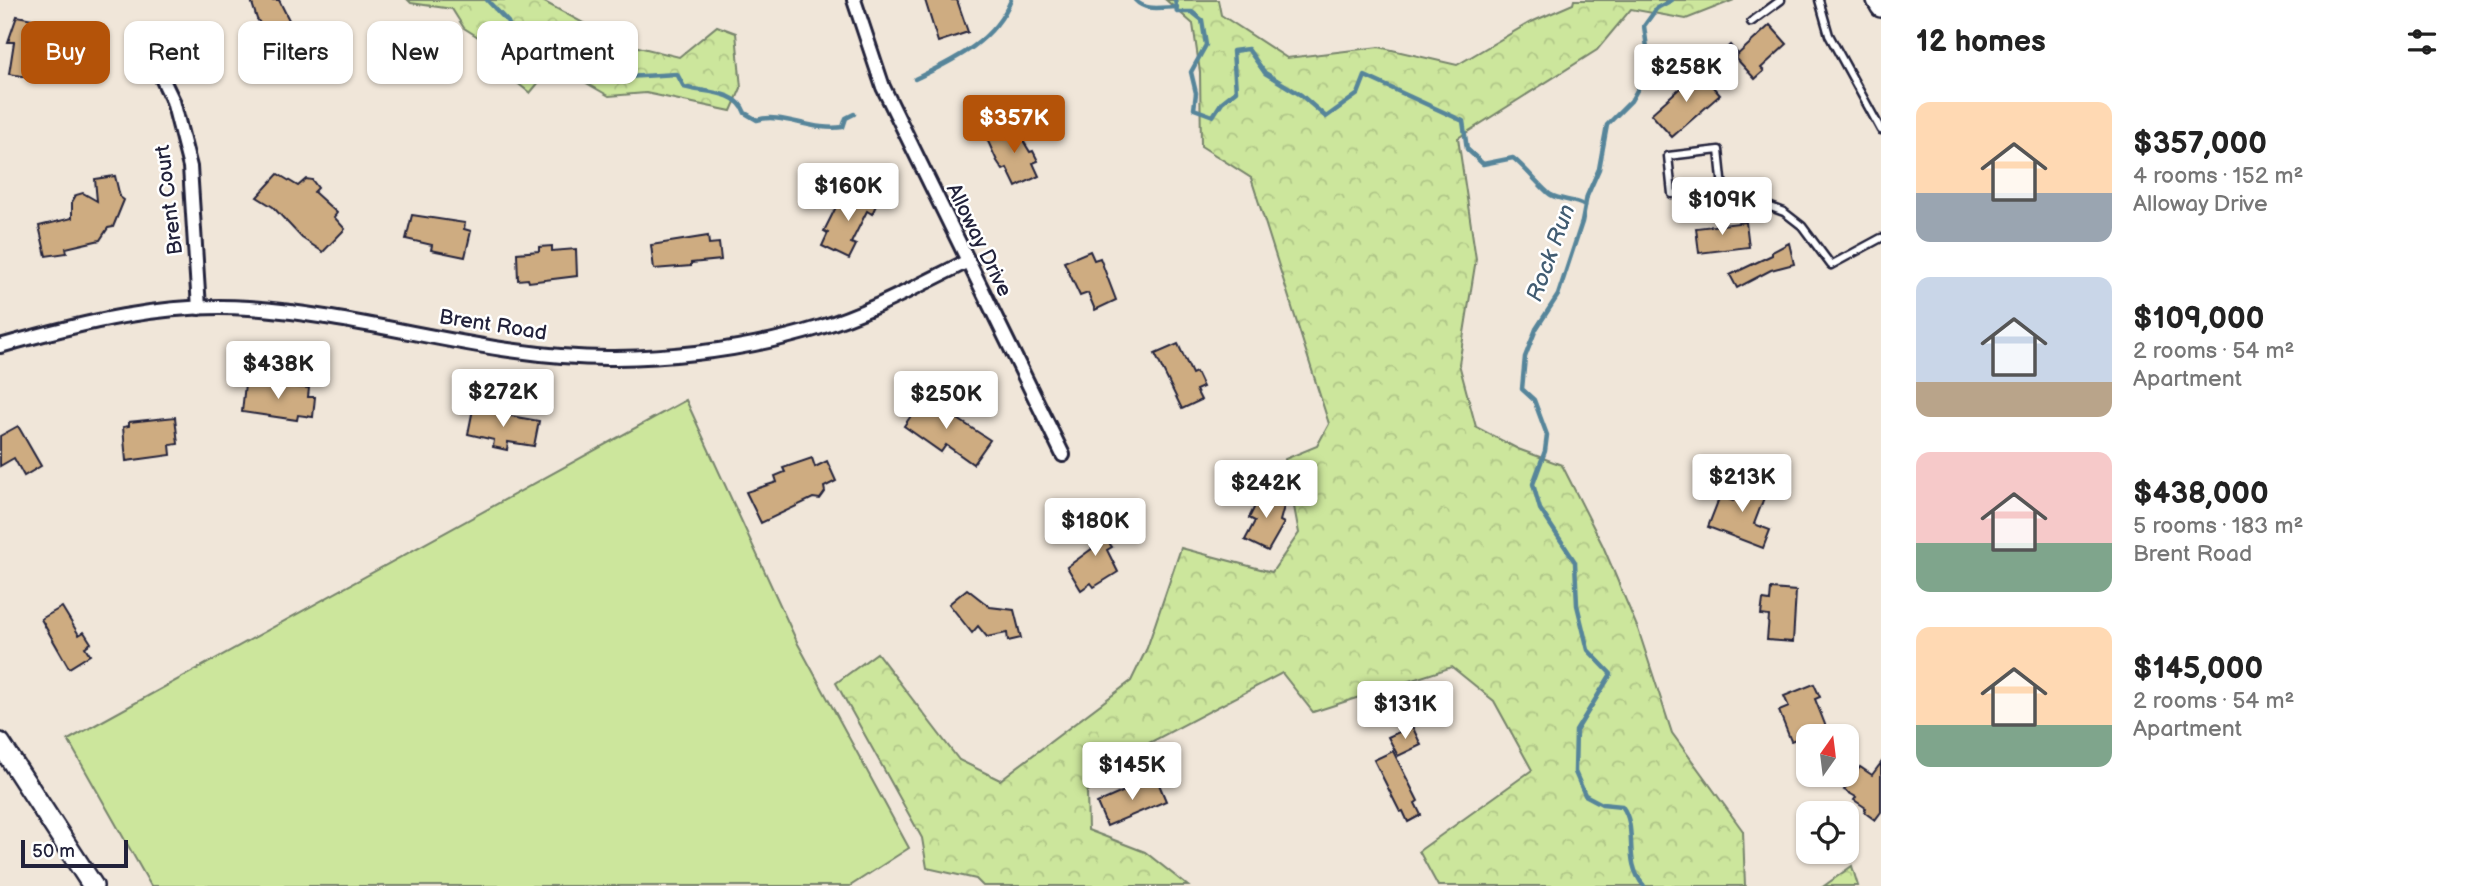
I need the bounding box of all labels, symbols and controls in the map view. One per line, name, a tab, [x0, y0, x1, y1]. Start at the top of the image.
chip: Buy	[21, 21, 110, 84]
chip: Rent	[124, 21, 224, 84]
chip: Filters	[238, 21, 353, 84]
chip: New	[367, 21, 463, 84]
chip: Apartment	[477, 21, 638, 84]
icon: filters	[2403, 23, 2441, 61]
text: 12 homes	[1916, 24, 2046, 60]
pin: $258K	[1637, 44, 1735, 104]
text: $258K	[1650, 53, 1722, 81]
pin: $357K	[965, 96, 1063, 155]
text: $357K	[979, 104, 1049, 132]
text: $357,000	[2133, 126, 2267, 162]
icon: home	[1972, 130, 2056, 214]
street label: Brent Court	[150, 143, 188, 256]
text: 4 rooms · 152 m²	[2133, 162, 2303, 190]
pin: $160K	[799, 164, 897, 223]
text: $160K	[814, 172, 882, 200]
pin: $109K	[1673, 177, 1771, 237]
street label: Alloway Drive	[941, 179, 1017, 301]
text: $109K	[1688, 186, 1756, 214]
text: Alloway Drive	[2133, 190, 2268, 218]
water label: Rock Run	[1520, 201, 1582, 305]
text: $109,000	[2133, 301, 2264, 337]
street label: Brent Road	[437, 304, 549, 346]
icon: home	[1972, 305, 2056, 389]
text: 2 rooms · 54 m²	[2133, 337, 2295, 365]
pin: $438K	[229, 342, 327, 401]
text: $438K	[242, 350, 314, 378]
text: Apartment	[2133, 365, 2242, 393]
pin: $272K	[454, 370, 552, 429]
pin: $250K	[897, 372, 995, 431]
text: $272K	[468, 378, 538, 406]
text: $250K	[910, 380, 982, 408]
pin: $213K	[1693, 454, 1791, 514]
pin: $242K	[1217, 461, 1315, 520]
text: $213K	[1708, 463, 1776, 491]
text: $242K	[1230, 469, 1302, 497]
text: $438,000	[2133, 476, 2269, 512]
icon: home	[1972, 480, 2056, 564]
pin: $180K	[1046, 498, 1144, 558]
text: $180K	[1061, 507, 1129, 535]
text: 5 rooms · 183 m²	[2133, 512, 2303, 540]
text: Brent Road	[2133, 540, 2252, 568]
text: $145,000	[2133, 651, 2263, 687]
icon: home	[1972, 655, 2056, 739]
pin: $131K	[1356, 682, 1454, 741]
text: 2 rooms · 54 m²	[2133, 687, 2295, 715]
text: $131K	[1373, 690, 1437, 718]
text: Apartment	[2133, 715, 2242, 743]
north arrow	[1796, 724, 1858, 788]
map controls	[1796, 724, 1859, 864]
pin: $145K	[1083, 742, 1181, 802]
text: $145K	[1098, 751, 1166, 779]
button: locate	[1796, 801, 1859, 864]
scale bar	[21, 837, 128, 869]
text: 50 m	[32, 840, 75, 863]

